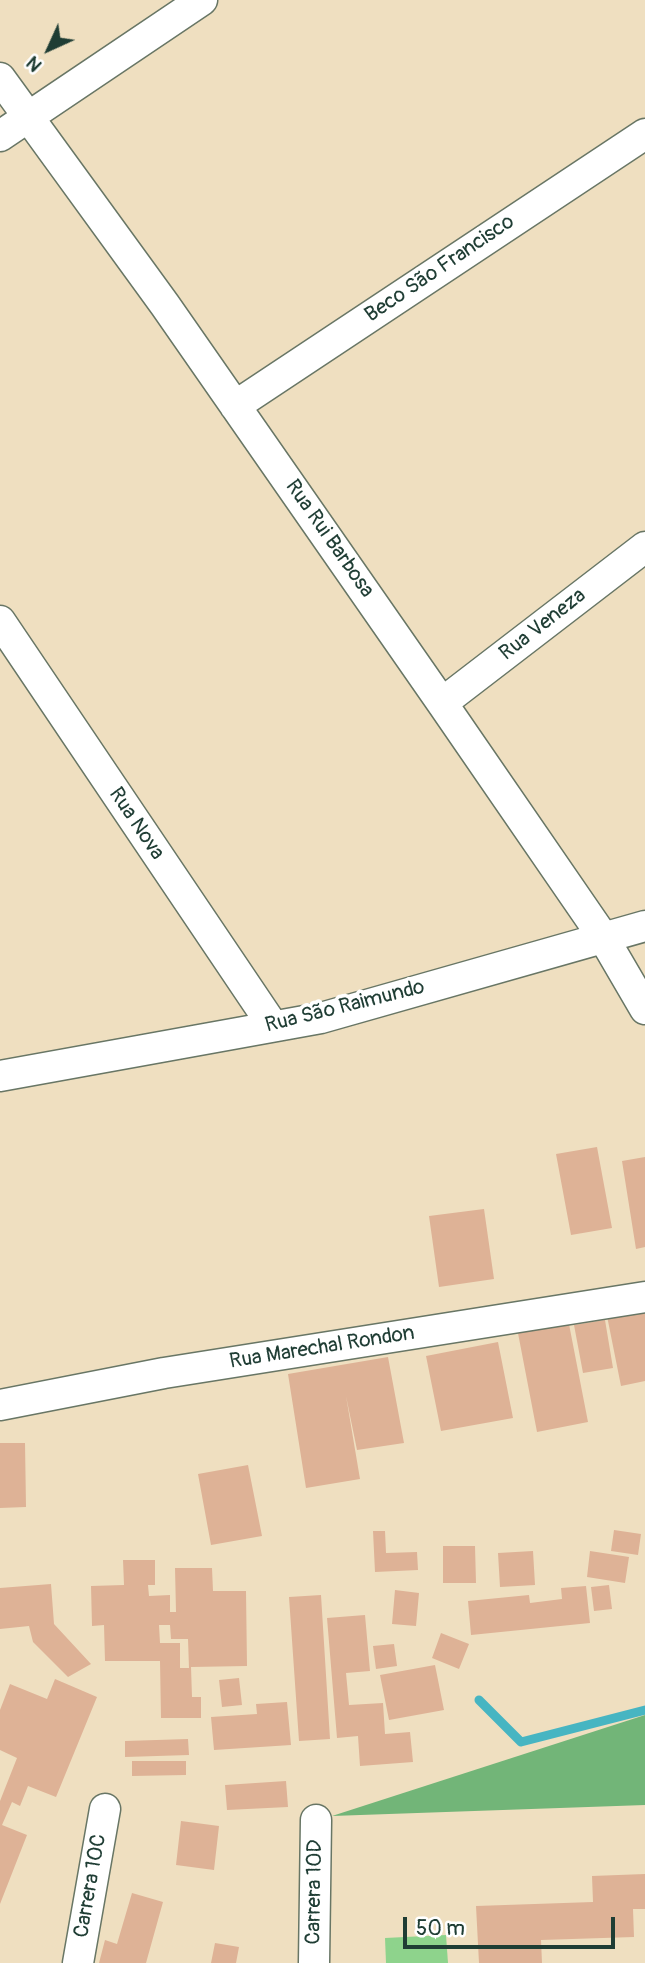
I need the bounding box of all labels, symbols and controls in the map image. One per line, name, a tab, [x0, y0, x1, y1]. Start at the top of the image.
north arrow	[14, 14, 84, 84]
text: N	[21, 51, 47, 77]
street label: Beco São Francisco	[361, 210, 519, 328]
street label: Rua Rui Barbosa	[279, 475, 379, 603]
street label: Rua Veneza	[495, 584, 591, 666]
street label: Rua Nova	[103, 783, 169, 865]
street label: Rua São Raimundo	[263, 975, 427, 1039]
street label: Rua Marechal Rondon	[228, 1321, 416, 1375]
street label: Carrera 10C	[69, 1832, 113, 1940]
street label: Carrera 10D	[301, 1839, 329, 1945]
scale bar	[407, 1904, 619, 1948]
text: 50 m	[416, 1915, 465, 1942]

